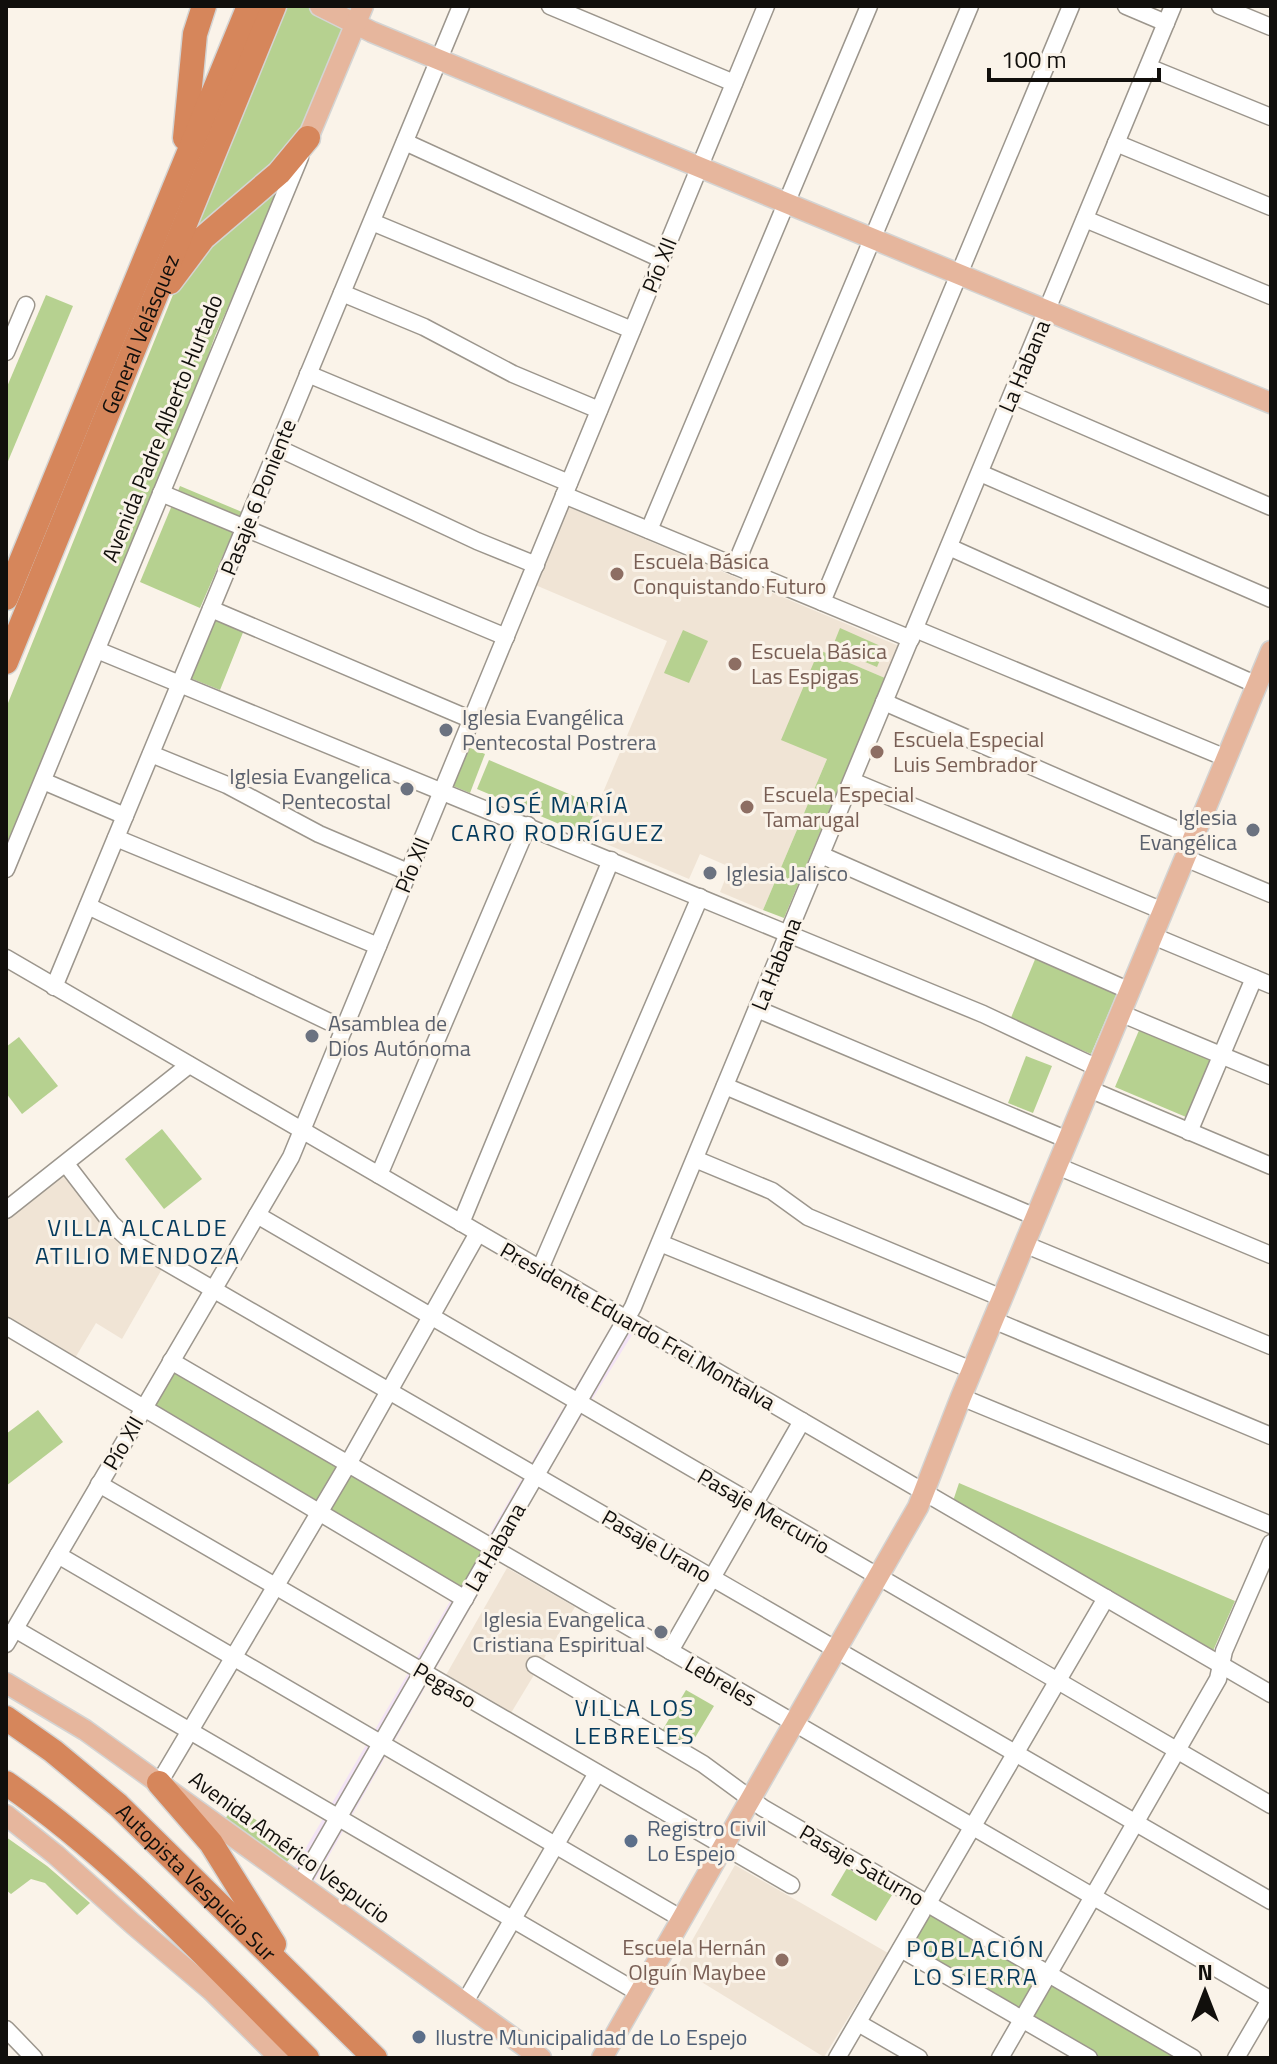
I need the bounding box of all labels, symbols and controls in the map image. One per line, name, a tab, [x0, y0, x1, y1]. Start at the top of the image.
scale bar	[989, 32, 1159, 82]
text: 100 m	[1001, 41, 1067, 77]
street label: Pío XII	[632, 232, 686, 298]
street label: General Velásquez	[92, 249, 188, 420]
street label: Avenida Padre Alberto Hurtado	[93, 289, 231, 567]
street label: La Habana	[989, 314, 1059, 418]
street label: Pasaje 6 Poniente	[211, 414, 305, 580]
place label: Escuela Básica Conquistando Futuro	[633, 544, 826, 603]
marker: Escuela Básica Conquistando Futuro	[608, 565, 626, 583]
place label: Escuela Básica Las Espigas	[751, 634, 887, 693]
marker: Escuela Básica Las Espigas	[726, 655, 744, 673]
place label: Iglesia Evangélica Pentecostal Postrera	[462, 700, 656, 759]
marker: Iglesia Evangélica Pentecostal Postrera	[437, 721, 455, 739]
place label: Escuela Especial Luis Sembrador	[893, 722, 1044, 781]
marker: Escuela Especial Luis Sembrador	[868, 743, 886, 761]
place label: Iglesia Evangelica Pentecostal	[229, 759, 391, 818]
place label: Escuela Especial Tamarugal	[763, 777, 914, 836]
marker: Iglesia Evangelica Pentecostal	[398, 780, 416, 798]
district label: JOSÉ MARÍA CARO RODRÍGUEZ	[451, 786, 665, 850]
marker: Escuela Especial Tamarugal	[738, 798, 756, 816]
place label: Iglesia Evangélica	[1139, 800, 1237, 859]
marker: Iglesia Evangélica	[1244, 821, 1262, 839]
street label: Pío XII	[385, 832, 439, 898]
place label: Iglesia Jalisco	[726, 856, 848, 890]
marker: Iglesia Jalisco	[701, 864, 719, 882]
street label: La Habana	[742, 912, 810, 1016]
place label: Asamblea de Dios Autónoma	[328, 1006, 471, 1065]
marker: Asamblea de Dios Autónoma	[303, 1027, 321, 1045]
district label: VILLA ALCALDE ATILIO MENDOZA	[35, 1209, 241, 1273]
street label: Presidente Eduardo Frei Montalva	[494, 1233, 782, 1419]
street label: Pío XII	[94, 1410, 152, 1476]
street label: Pasaje Mercurio	[691, 1459, 837, 1563]
street label: La Habana	[456, 1496, 534, 1598]
street label: Pasaje Urano	[596, 1501, 718, 1591]
place label: Iglesia Evangelica Cristiana Espiritual	[472, 1602, 645, 1661]
marker: Iglesia Evangelica Cristiana Espiritual	[652, 1623, 670, 1641]
street label: Lebreles	[679, 1647, 763, 1715]
street label: Pegaso	[407, 1653, 483, 1717]
district label: VILLA LOS LEBRELES	[574, 1689, 696, 1753]
street label: Avenida Américo Vespucio	[182, 1762, 398, 1932]
street label: Autopista Vespucio Sur	[108, 1795, 285, 1969]
place label: Registro Civil Lo Espejo	[647, 1811, 767, 1870]
street label: Pasaje Saturno	[793, 1815, 931, 1915]
marker: Registro Civil Lo Espejo	[622, 1832, 640, 1850]
place label: Escuela Hernán Olguín Maybee	[622, 1930, 766, 1989]
district label: POBLACIÓN LO SIERRA	[906, 1930, 1046, 1994]
marker: Escuela Hernán Olguín Maybee	[773, 1951, 791, 1969]
north arrow	[1165, 1952, 1245, 2032]
text: N	[1197, 1955, 1213, 1989]
place label: Ilustre Municipalidad de Lo Espejo	[435, 2020, 747, 2054]
marker: Ilustre Municipalidad de Lo Espejo	[410, 2028, 428, 2046]

